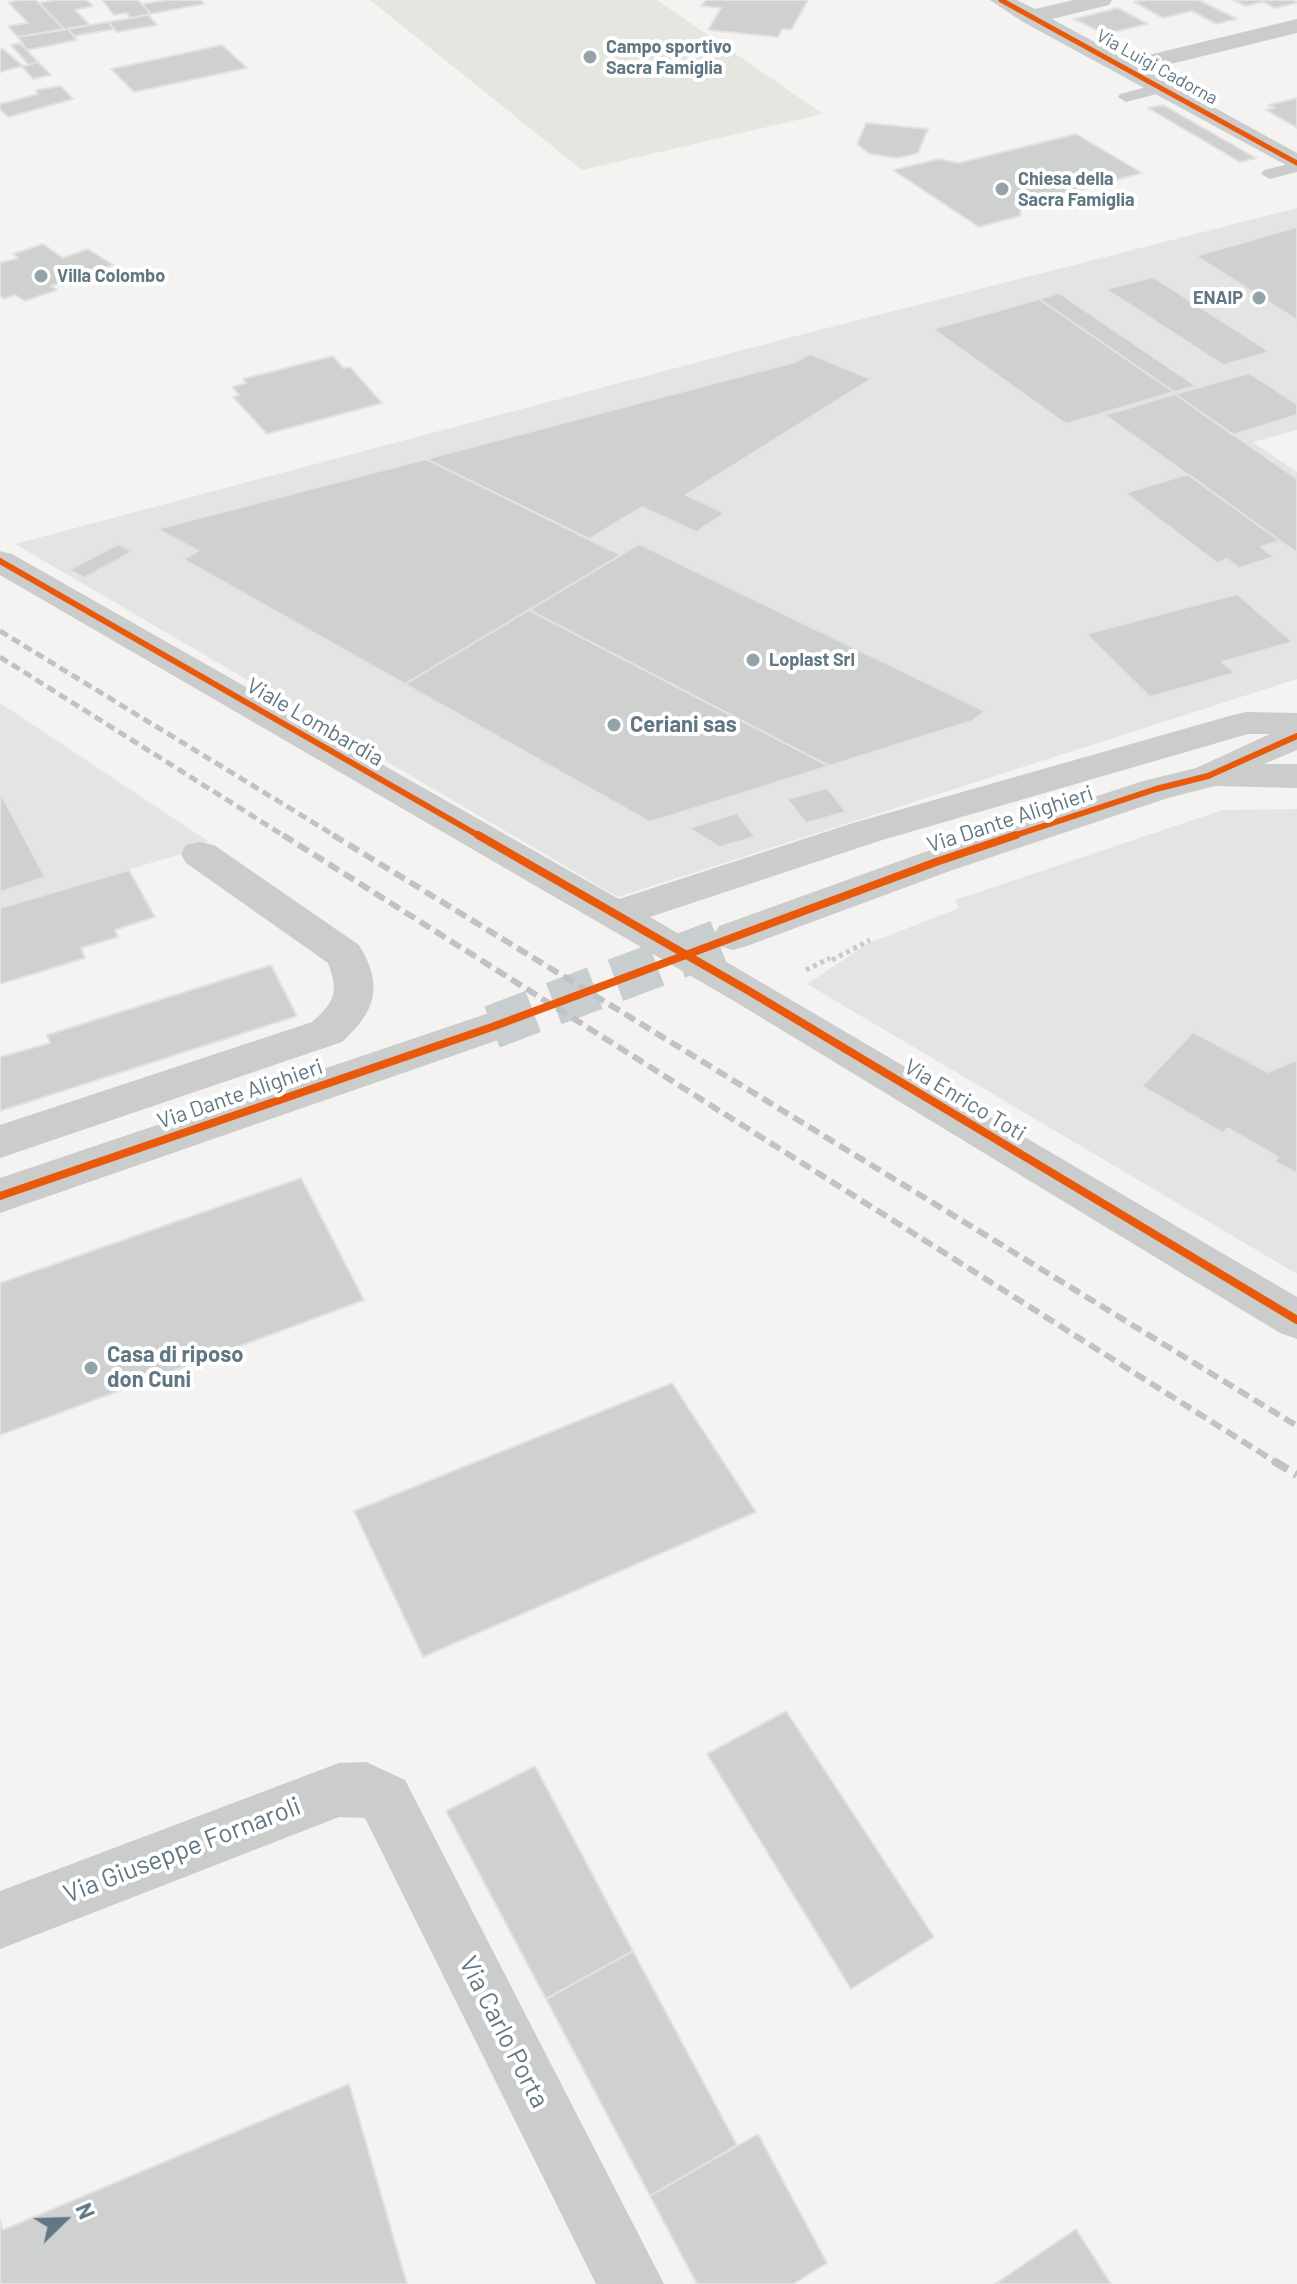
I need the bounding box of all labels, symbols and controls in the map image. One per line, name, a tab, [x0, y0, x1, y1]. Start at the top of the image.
street label: Via Luigi Cadorna	[1093, 25, 1221, 109]
place label: Campo sportivo Sacra Famiglia	[606, 36, 732, 78]
marker: Campo sportivo Sacra Famiglia	[581, 48, 599, 66]
place label: Chiesa della Sacra Famiglia	[1018, 168, 1134, 210]
marker: Chiesa della Sacra Famiglia	[993, 180, 1011, 198]
place label: Villa Colombo	[57, 265, 165, 287]
marker: Villa Colombo	[32, 267, 50, 285]
place label: ENAIP	[1193, 287, 1243, 309]
marker: ENAIP	[1250, 289, 1268, 307]
place label: Loplast Srl	[769, 649, 855, 671]
marker: Loplast Srl	[744, 651, 762, 669]
street label: Viale Lombardia	[242, 672, 388, 772]
place label: Ceriani sas	[630, 712, 737, 738]
marker: Ceriani sas	[605, 716, 623, 734]
street label: Via Dante Alighieri	[924, 780, 1096, 858]
street label: Via Dante Alighieri	[154, 1053, 326, 1135]
street label: Via Enrico Toti	[899, 1053, 1031, 1147]
place label: Casa di riposo don Cuni	[107, 1342, 243, 1394]
marker: Casa di riposo don Cuni	[82, 1359, 100, 1377]
street label: Via Giuseppe Fornaroli	[59, 1790, 305, 1910]
street label: Via Carlo Porta	[452, 1951, 556, 2113]
north arrow	[24, 2180, 104, 2260]
text: N	[71, 2199, 101, 2222]

